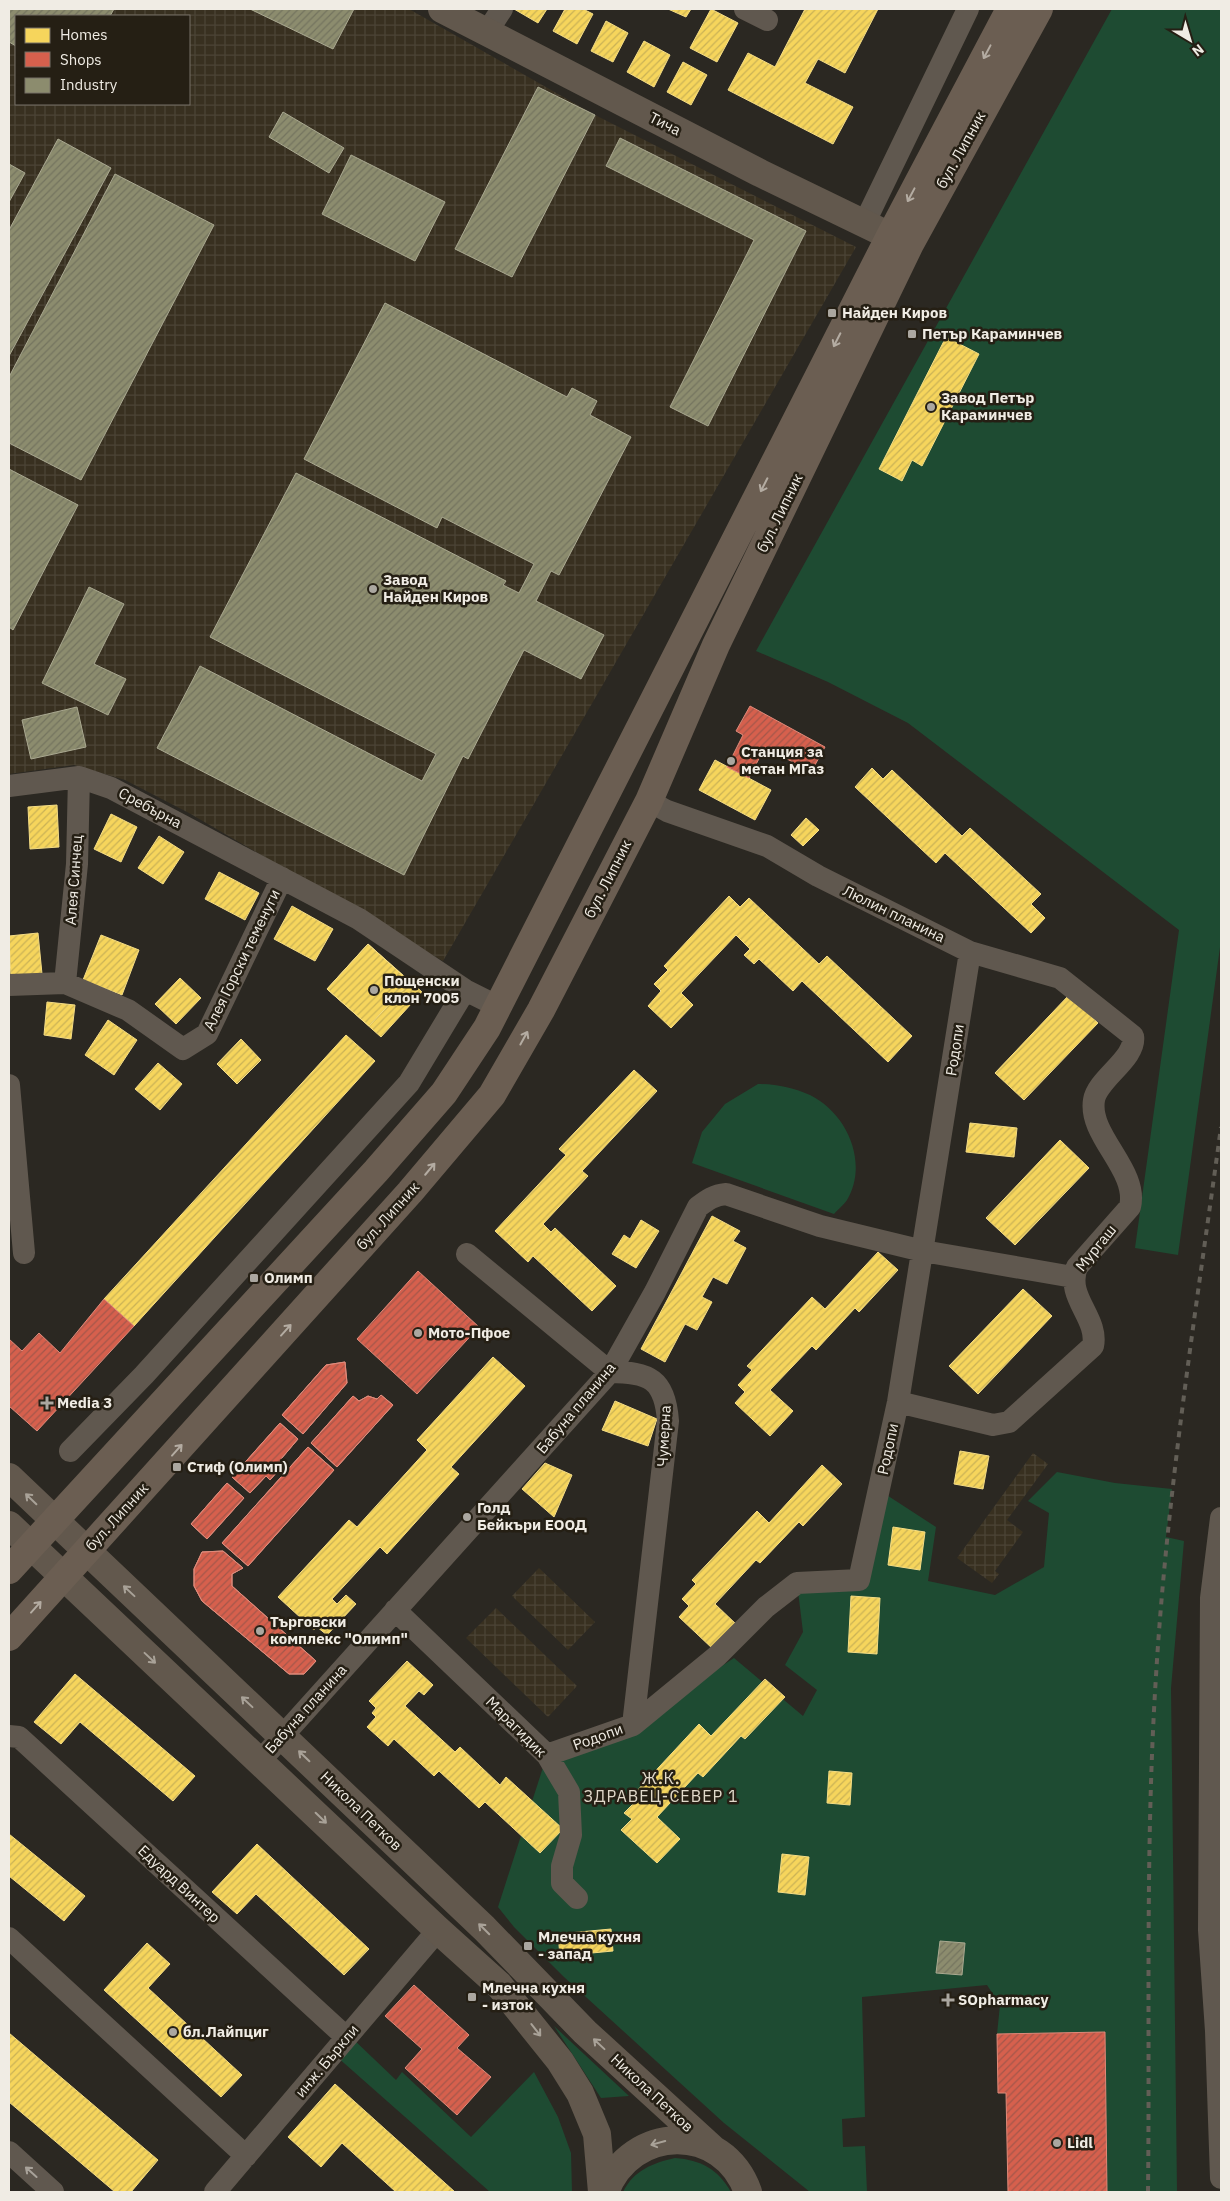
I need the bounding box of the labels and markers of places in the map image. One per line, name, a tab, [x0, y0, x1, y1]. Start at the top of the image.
place label: Найден Киров	[842, 303, 947, 322]
marker: Найден Киров	[826, 307, 838, 319]
place label: Петър Караминчев	[922, 324, 1063, 343]
marker: Петър Караминчев	[906, 328, 918, 340]
place label: Завод Петър Караминчев	[941, 388, 1034, 424]
marker: Завод Петър Караминчев	[925, 401, 937, 413]
place label: Завод Найден Киров	[383, 570, 488, 606]
marker: Завод Найден Киров	[367, 583, 379, 595]
place label: Станция за метан МГаз	[741, 742, 824, 778]
marker: Станция за метан МГаз	[725, 755, 737, 767]
place label: Пощенски клон 7005	[384, 971, 460, 1007]
marker: Пощенски клон 7005	[368, 984, 380, 996]
place label: Олимп	[264, 1268, 313, 1287]
marker: Олимп	[248, 1272, 260, 1284]
place label: Мото-Пфое	[428, 1323, 510, 1342]
marker: Мото-Пфое	[412, 1327, 424, 1339]
place label: Media 3	[57, 1393, 112, 1412]
marker: Media 3	[41, 1397, 53, 1409]
place label: Стиф (Олимп)	[187, 1457, 288, 1476]
marker: Стиф (Олимп)	[171, 1461, 183, 1473]
place label: Голд Бейкъри ЕООД	[477, 1498, 587, 1534]
marker: Голд Бейкъри ЕООД	[461, 1511, 473, 1523]
place label: Търговски комплекс "Олимп"	[270, 1612, 408, 1648]
marker: Търговски комплекс "Олимп"	[254, 1625, 266, 1637]
place label: Млечна кухня - запад	[538, 1927, 641, 1963]
marker: Млечна кухня - запад	[522, 1940, 534, 1952]
place label: Млечна кухня - изток	[482, 1978, 585, 2014]
place label: SOpharmacy	[958, 1990, 1048, 2009]
marker: Млечна кухня - изток	[466, 1991, 478, 2003]
marker: SOpharmacy	[942, 1994, 954, 2006]
place label: бл.Лайпциг	[183, 2022, 269, 2041]
marker: бл.Лайпциг	[167, 2026, 179, 2038]
place label: Lidl	[1067, 2133, 1093, 2152]
marker: Lidl	[1051, 2137, 1063, 2149]

